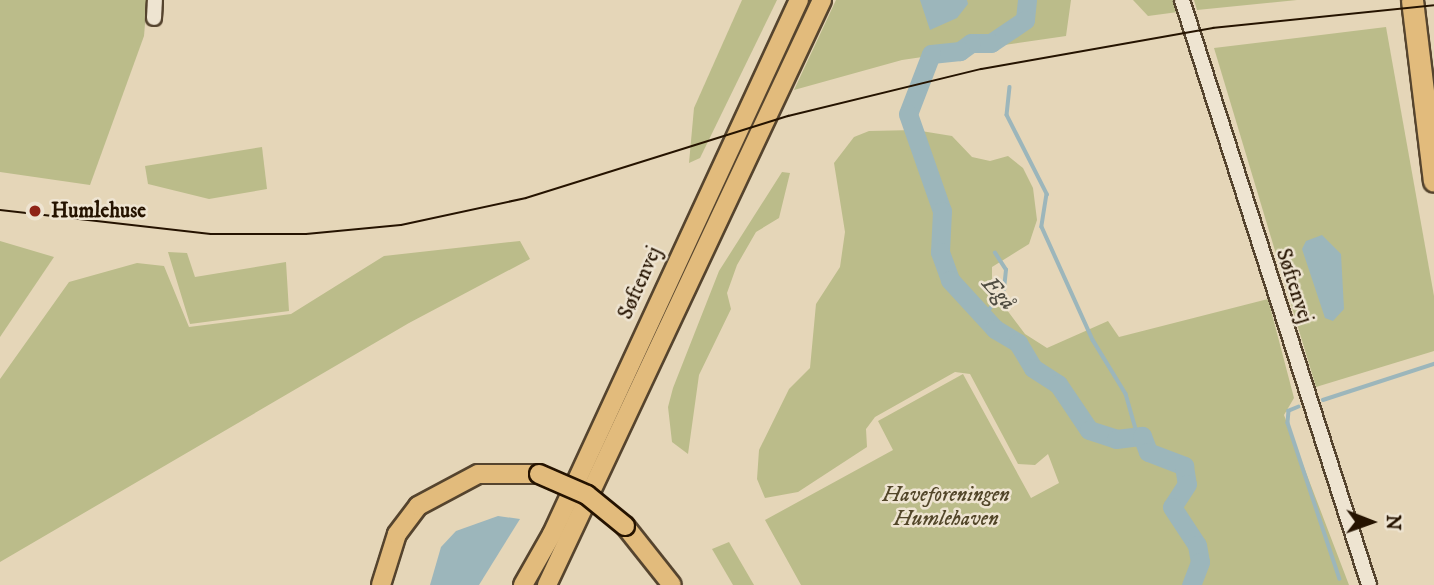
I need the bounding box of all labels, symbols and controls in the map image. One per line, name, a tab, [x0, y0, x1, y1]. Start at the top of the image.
place label: Humlehuse	[51, 198, 146, 224]
marker: Humlehuse	[25, 201, 45, 221]
street label: Søftenvej	[613, 243, 667, 323]
street label: Søftenvej	[1270, 245, 1318, 327]
water label: Egå	[975, 271, 1021, 317]
park label: Haveforeningen Humlehaven	[882, 482, 1010, 532]
north arrow	[1336, 487, 1406, 557]
text: N	[1381, 514, 1404, 530]

